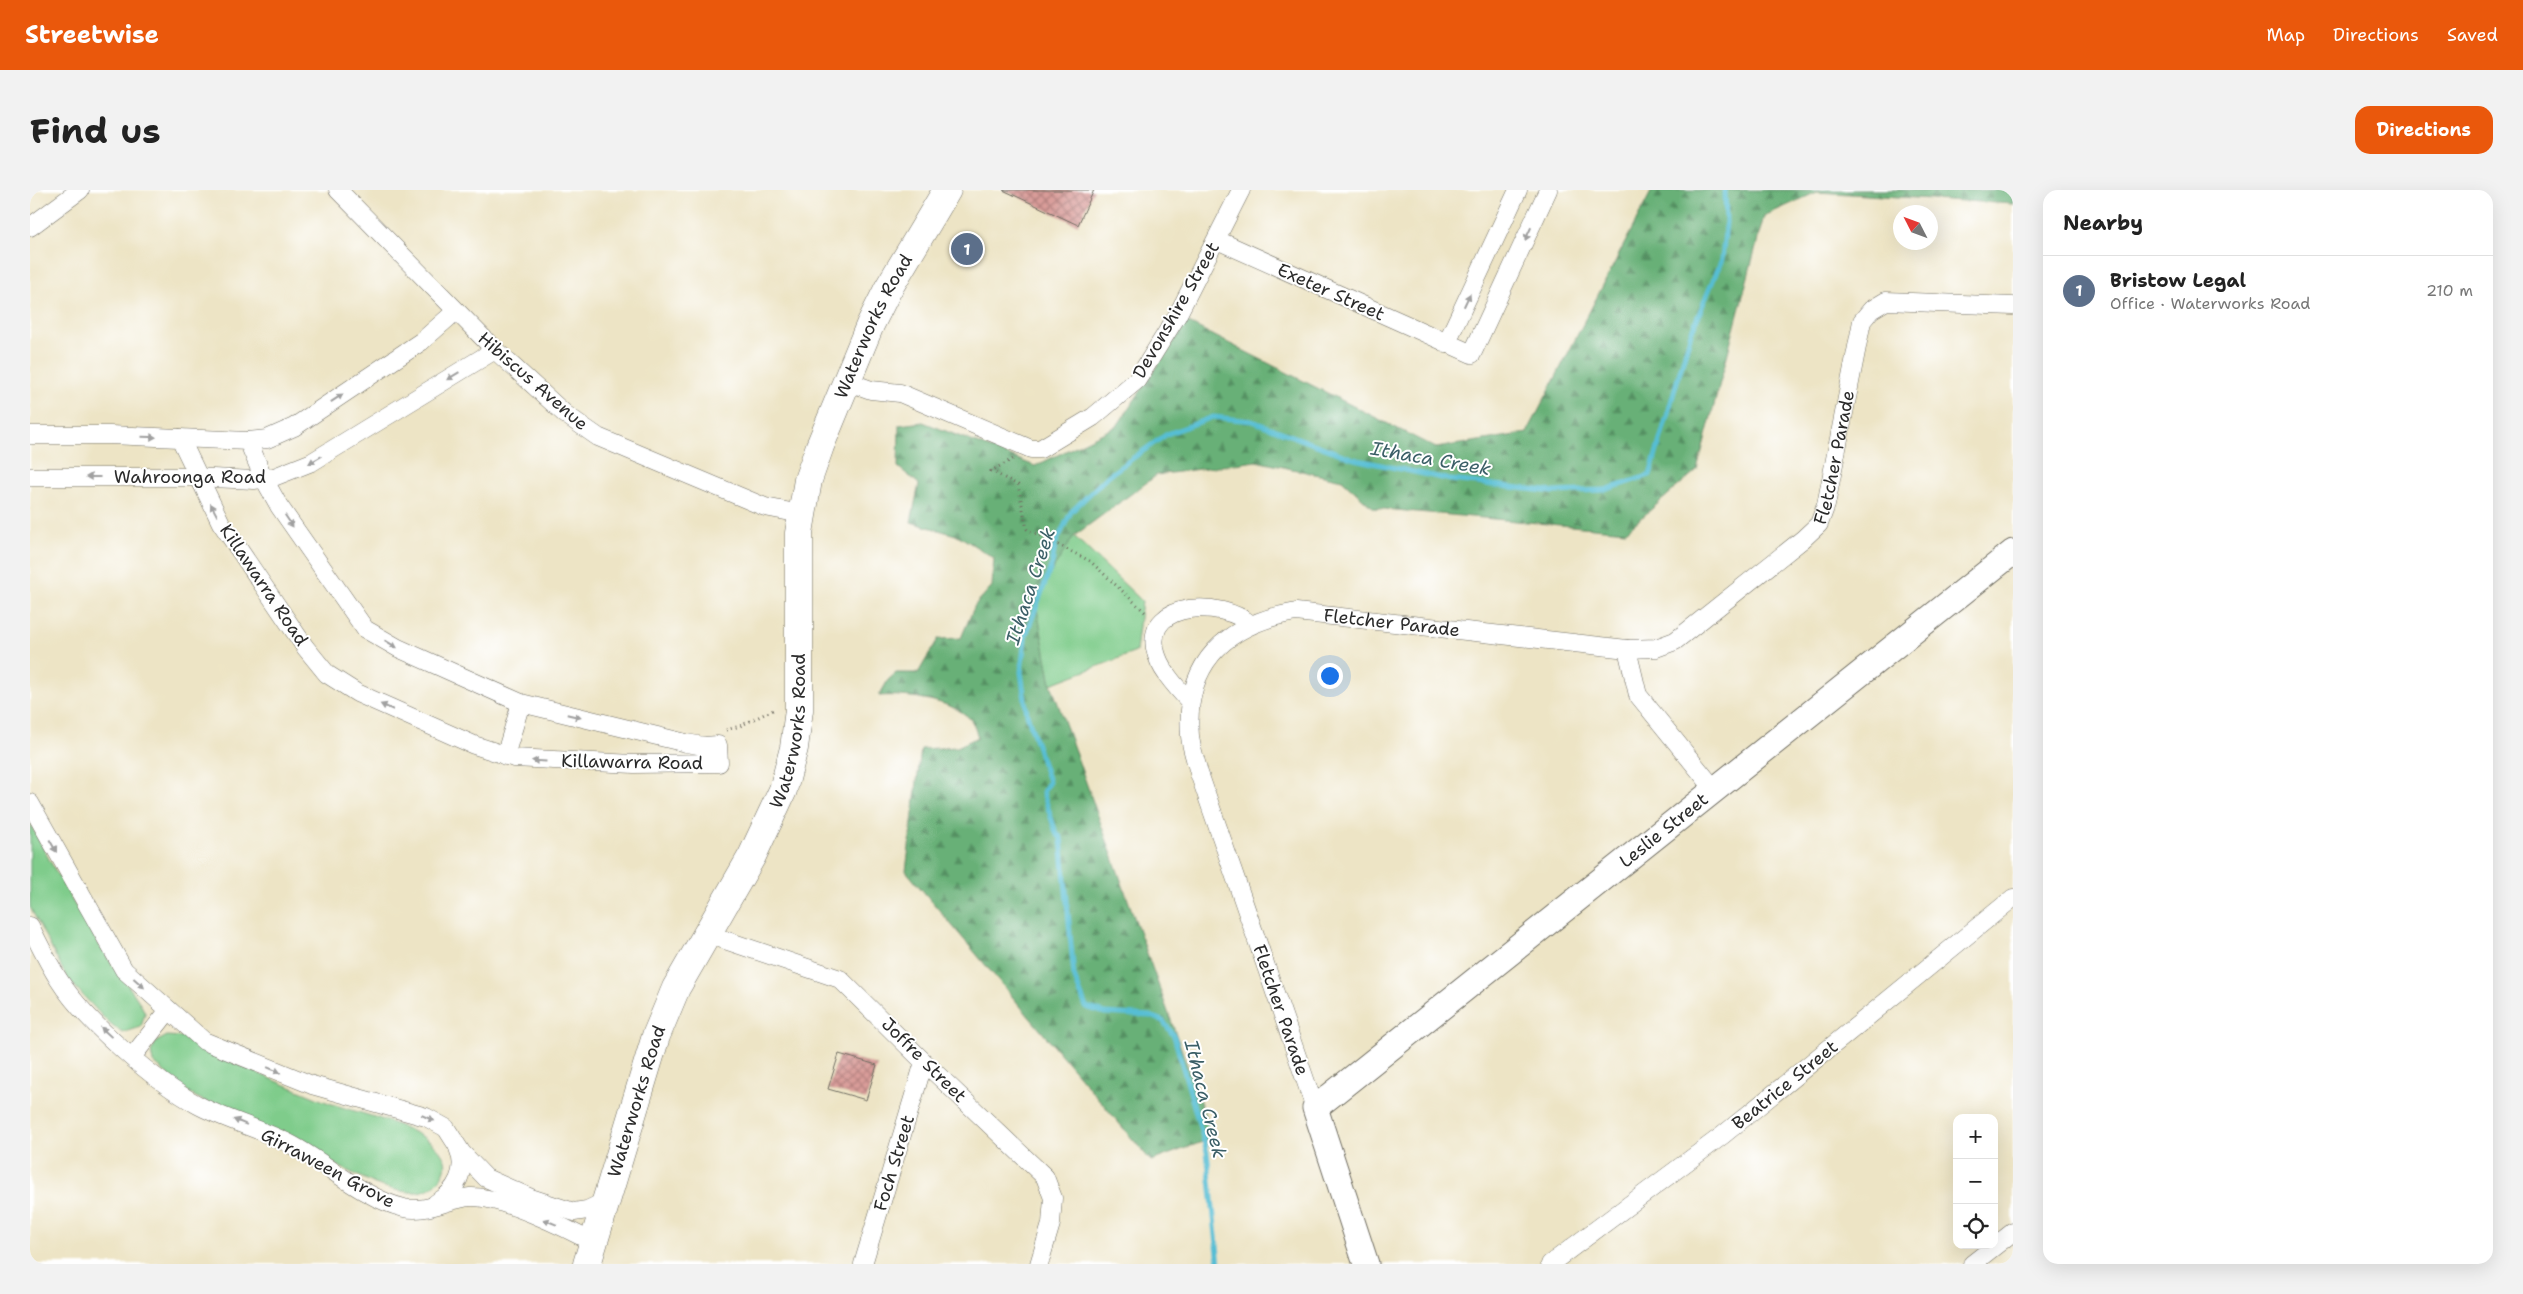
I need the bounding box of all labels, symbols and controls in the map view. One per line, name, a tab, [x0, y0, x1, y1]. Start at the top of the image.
text: Streetwise	[25, 19, 159, 51]
text: Map	[2267, 23, 2305, 47]
text: Directions	[2333, 23, 2419, 47]
text: Saved	[2447, 23, 2498, 47]
button: Directions	[2355, 106, 2493, 154]
text: Find us	[30, 107, 161, 154]
north arrow	[1893, 205, 1938, 250]
text: Nearby	[2063, 209, 2143, 237]
one-way arrow	[1523, 227, 1531, 241]
pin: 1	[951, 230, 983, 268]
street label: Devonshire Street	[1127, 237, 1225, 383]
street label: Waterworks Road	[829, 250, 918, 402]
street label: Exeter Street	[1274, 258, 1389, 326]
text: Bristow Legal	[2110, 268, 2246, 293]
text: 1	[2075, 280, 2083, 301]
text: 210 m	[2426, 280, 2473, 301]
one-way arrow	[1463, 293, 1471, 307]
text: Office · Waterworks Road	[2110, 293, 2310, 314]
street label: Hibiscus Avenue	[473, 326, 593, 436]
one-way arrow	[447, 371, 460, 380]
street label: Fletcher Parade	[1808, 388, 1860, 528]
one-way arrow	[330, 393, 344, 403]
one-way arrow	[141, 433, 157, 441]
water label: Ithaca Creek	[1368, 435, 1493, 481]
one-way arrow	[308, 456, 321, 465]
street label: Wahroonga Road	[114, 465, 266, 489]
one-way arrow	[84, 473, 100, 481]
one-way arrow	[210, 503, 218, 518]
one-way arrow	[284, 514, 294, 527]
street label: Killawarra Road	[214, 519, 314, 651]
water label: Ithaca Creek	[1000, 525, 1061, 649]
street label: Fletcher Parade	[1322, 603, 1461, 642]
one-way arrow	[385, 640, 398, 649]
street label: Waterworks Road	[764, 653, 811, 812]
your location	[1317, 663, 1343, 689]
one-way arrow	[380, 702, 394, 710]
one-way arrow	[567, 712, 582, 720]
street label: Killawarra Road	[561, 749, 703, 775]
one-way arrow	[531, 756, 547, 764]
street label: Leslie Street	[1614, 787, 1713, 873]
one-way arrow	[49, 839, 57, 854]
street label: Fletcher Parade	[1247, 941, 1315, 1079]
one-way arrow	[133, 977, 145, 989]
street label: Joffre Street	[876, 1012, 972, 1108]
street label: Waterworks Road	[602, 1022, 671, 1180]
one-way arrow	[100, 1027, 113, 1038]
street label: Beatrice Street	[1727, 1035, 1843, 1135]
water label: Ithaca Creek	[1178, 1036, 1232, 1161]
one-way arrow	[267, 1066, 281, 1074]
street label: Foch Street	[868, 1112, 920, 1214]
map controls	[1953, 1114, 1998, 1249]
button: +	[1953, 1114, 1998, 1159]
one-way arrow	[421, 1115, 435, 1123]
one-way arrow	[232, 1118, 247, 1126]
street label: Girraween Grove	[257, 1123, 399, 1213]
button: −	[1953, 1159, 1998, 1204]
button: locate	[1953, 1204, 1998, 1249]
one-way arrow	[542, 1218, 557, 1226]

